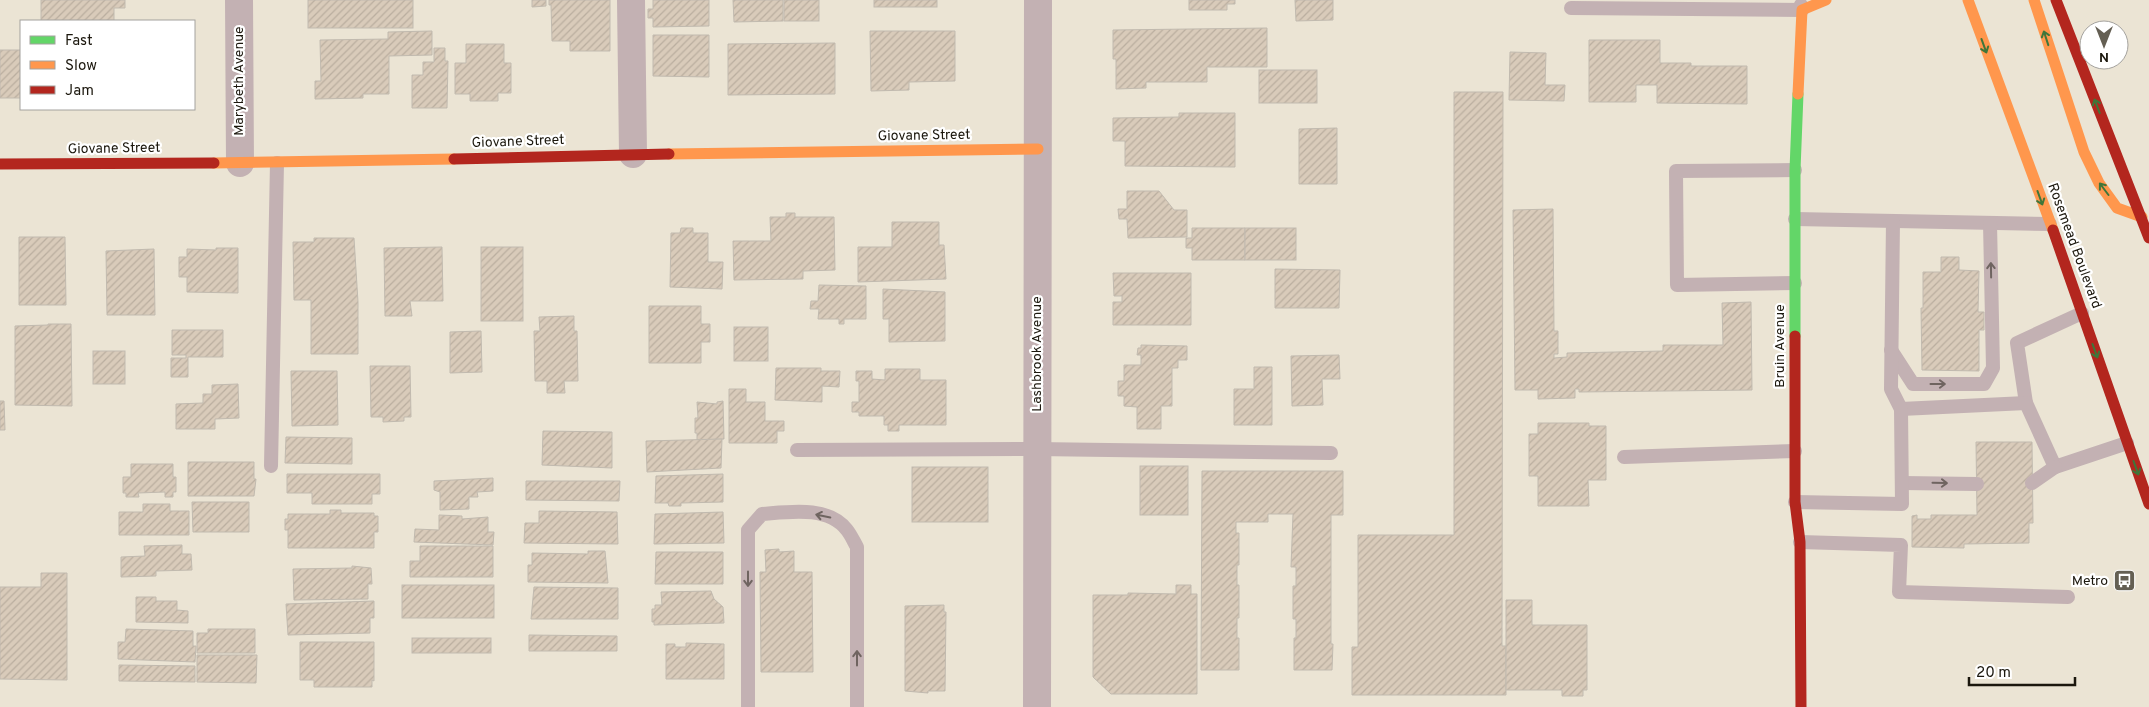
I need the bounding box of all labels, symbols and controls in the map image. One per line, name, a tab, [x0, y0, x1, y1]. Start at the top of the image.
legend	[20, 20, 195, 110]
north arrow	[2079, 20, 2129, 70]
street label: Marybeth Avenue	[231, 26, 248, 136]
one-way arrow	[2041, 30, 2051, 46]
text: Fast	[65, 32, 93, 51]
one-way arrow	[1980, 38, 1989, 53]
text: N	[2099, 48, 2109, 65]
text: Slow	[65, 57, 97, 76]
text: Jam	[65, 82, 94, 101]
one-way arrow	[2092, 99, 2101, 114]
street label: Giovane Street	[877, 127, 971, 145]
street label: Giovane Street	[471, 132, 565, 152]
street label: Giovane Street	[67, 140, 161, 158]
street label: Rosemead Boulevard	[2043, 181, 2105, 311]
one-way arrow	[2098, 183, 2109, 196]
one-way arrow	[2036, 190, 2045, 205]
one-way arrow	[1986, 263, 1996, 279]
street label: Lashbrook Avenue	[1029, 296, 1046, 412]
street label: Bruin Avenue	[1772, 304, 1789, 388]
one-way arrow	[2091, 343, 2100, 359]
one-way arrow	[1929, 379, 1945, 389]
one-way arrow	[2132, 460, 2141, 475]
one-way arrow	[1931, 478, 1947, 488]
one-way arrow	[815, 510, 831, 520]
bus stop icon: Metro	[2112, 569, 2136, 593]
one-way arrow	[743, 570, 753, 586]
place label: Metro	[2072, 573, 2108, 590]
one-way arrow	[852, 651, 862, 667]
scale bar	[1969, 654, 2075, 686]
text: 20 m	[1976, 664, 2011, 683]

